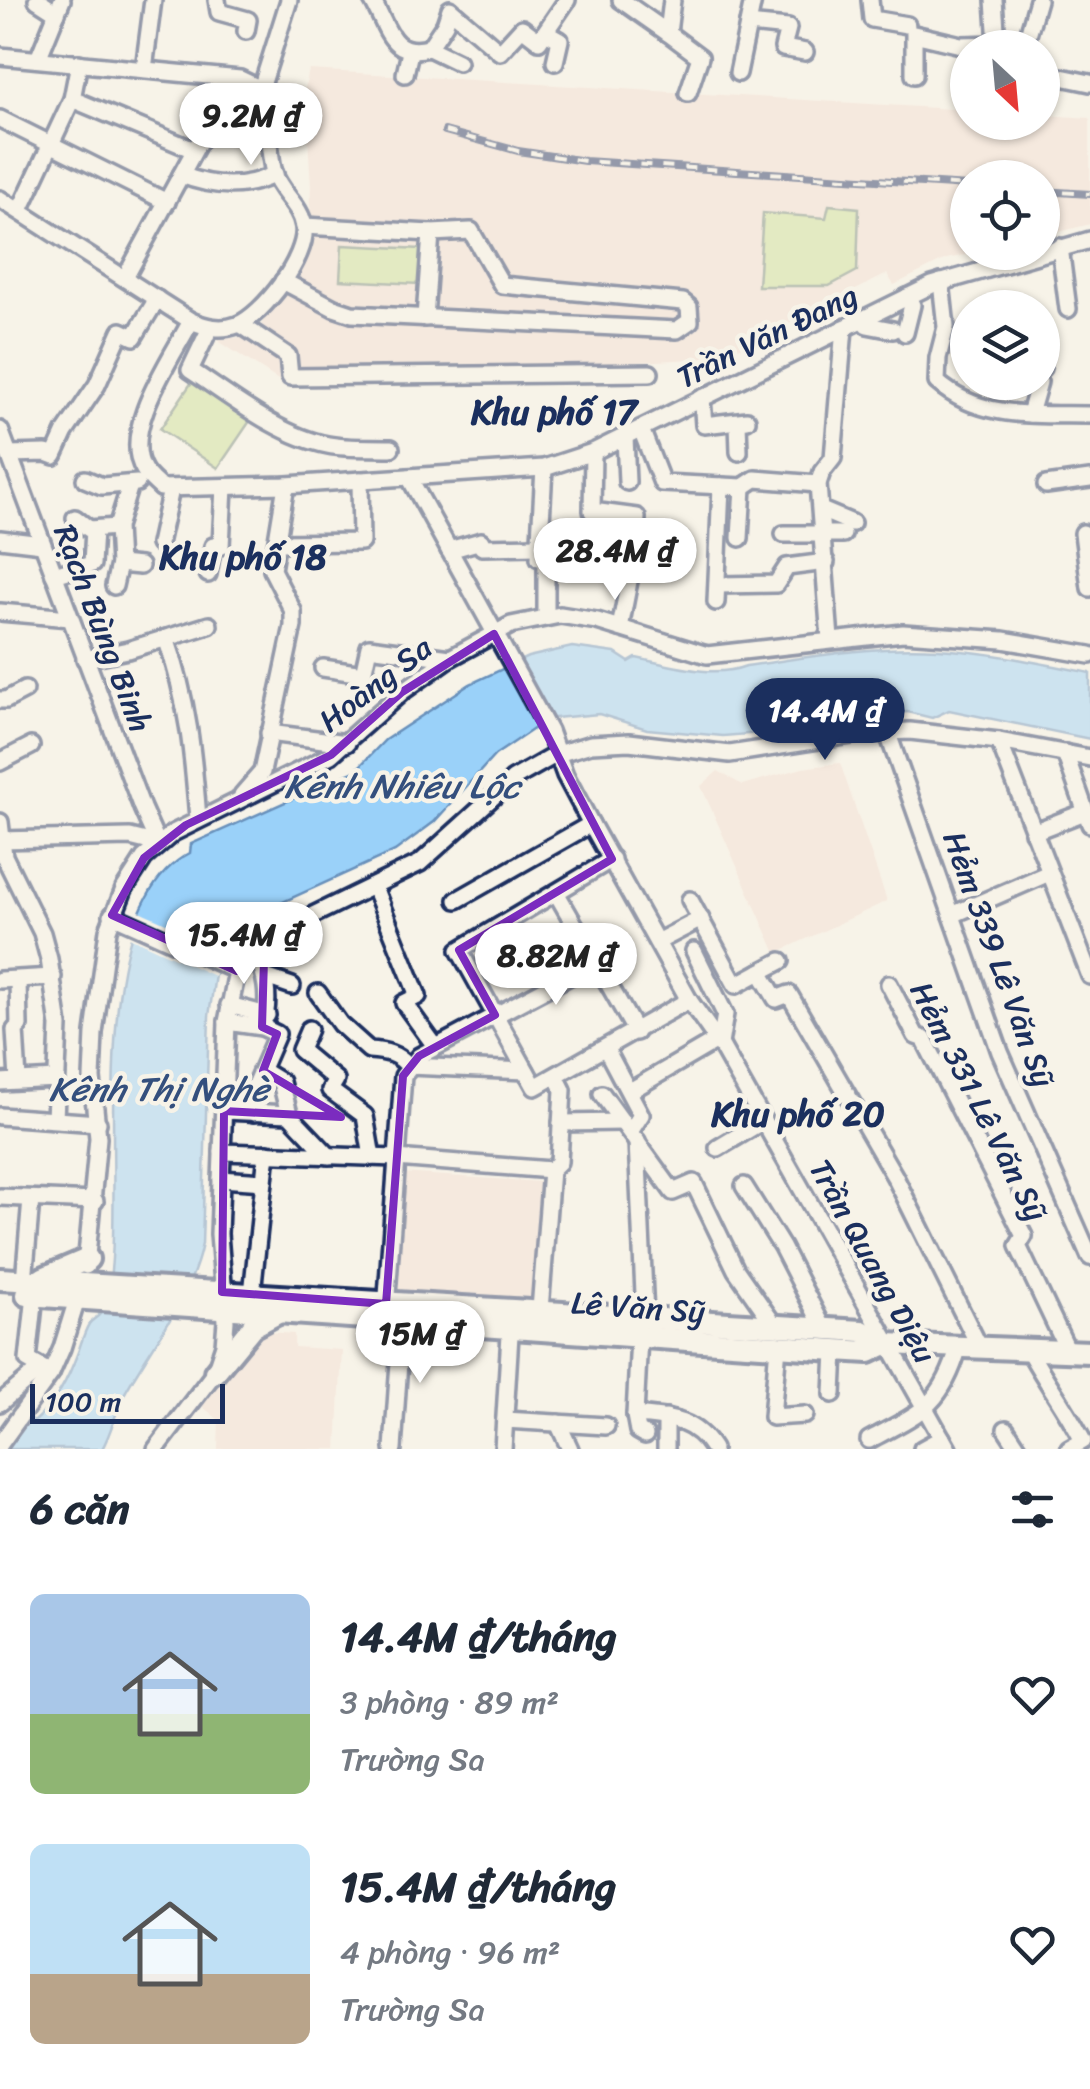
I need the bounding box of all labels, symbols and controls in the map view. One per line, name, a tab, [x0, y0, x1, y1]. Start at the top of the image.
north arrow	[950, 30, 1060, 140]
map controls	[950, 30, 1060, 400]
pin: 9.2M ₫	[170, 83, 332, 168]
text: 9.2M ₫	[201, 87, 301, 144]
button: locate	[950, 160, 1060, 270]
street label: Trần Văn Ðang	[666, 268, 868, 405]
button: layers	[950, 290, 1060, 400]
district label: Khu phố 17	[470, 381, 640, 443]
street label: Rạch Bùng Binh	[37, 516, 168, 741]
pin: 28.4M ₫	[523, 518, 707, 603]
text: 28.4M ₫	[556, 522, 674, 579]
district label: Khu phố 18	[158, 526, 327, 588]
street label: Hoàng Sa	[305, 620, 446, 748]
pin: 14.4M ₫	[733, 678, 917, 763]
text: 14.4M ₫	[768, 682, 882, 739]
water label: Kênh Nhiêu Lộc	[284, 755, 523, 817]
street label: Hẻm 339 Lê Văn Sỹ	[926, 823, 1071, 1096]
pin: 15.4M ₫	[152, 902, 336, 987]
text: 15.4M ₫	[187, 906, 301, 963]
pin: 8.82M ₫	[464, 923, 648, 1008]
text: 8.82M ₫	[497, 927, 615, 984]
street label: Hẻm 331 Lê Văn Sỹ	[893, 971, 1064, 1232]
water label: Kênh Thị Nghè	[49, 1058, 272, 1120]
district label: Khu phố 20	[710, 1083, 885, 1145]
street label: Trần Quang Diệu	[793, 1148, 952, 1374]
street label: Lê Văn Sỹ	[569, 1274, 707, 1341]
pin: 15M ₫	[350, 1301, 490, 1386]
text: 15M ₫	[378, 1305, 462, 1362]
text: 100 m	[45, 1377, 121, 1426]
scale bar	[30, 1379, 225, 1424]
text: 6 căn	[30, 1472, 129, 1546]
icon: filters	[1005, 1482, 1060, 1537]
text: 14.4M ₫/tháng	[340, 1600, 617, 1674]
icon: home	[110, 1634, 230, 1754]
icon: heart	[1005, 1667, 1060, 1722]
text: 3 phòng · 89 m²	[340, 1674, 559, 1731]
text: Trường Sa	[340, 1731, 485, 1788]
text: 15.4M ₫/tháng	[340, 1850, 616, 1924]
icon: home	[110, 1884, 230, 2004]
icon: heart	[1005, 1917, 1060, 1972]
text: 4 phòng · 96 m²	[340, 1924, 560, 1981]
text: Trường Sa	[340, 1981, 485, 2038]

